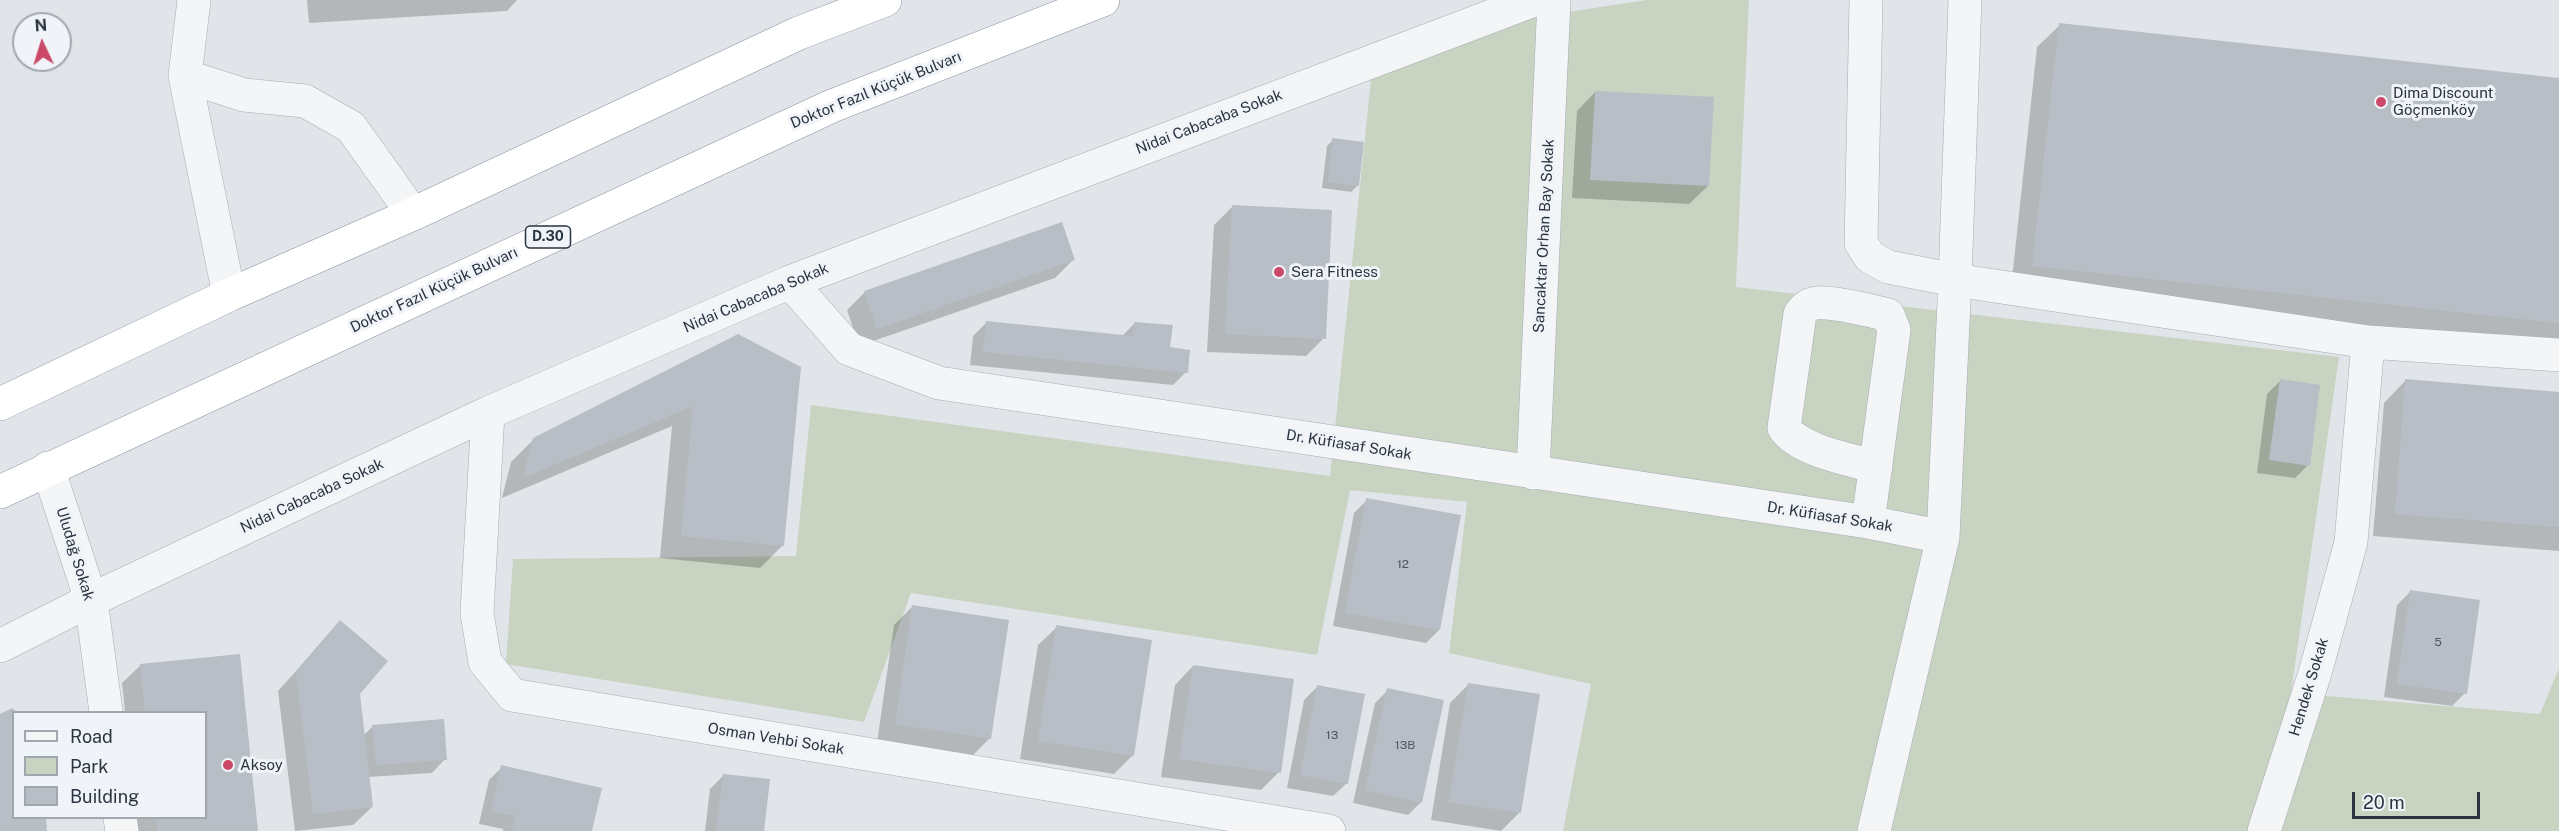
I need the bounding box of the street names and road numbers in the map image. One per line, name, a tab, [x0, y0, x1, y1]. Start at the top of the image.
street label: Doktor Fazıl Küçük Bulvarı	[788, 47, 964, 133]
street label: Nidai Cabacaba Sokak	[1133, 86, 1285, 158]
street label: Sancaktar Orhan Bay Sokak	[1530, 139, 1558, 333]
road number: D.30	[526, 226, 570, 248]
street label: Doktor Fazıl Küçük Bulvarı	[347, 243, 521, 337]
street label: Nidai Cabacaba Sokak	[681, 259, 831, 337]
street label: Dr. Küfiasaf Sokak	[1285, 426, 1413, 464]
street label: Nidai Cabacaba Sokak	[238, 455, 386, 537]
street label: Dr. Küfiasaf Sokak	[1766, 498, 1894, 536]
street label: Uludağ Sokak	[52, 505, 98, 603]
street label: Hendek Sokak	[2286, 636, 2332, 738]
street label: Osman Vehbi Sokak	[706, 719, 846, 759]

